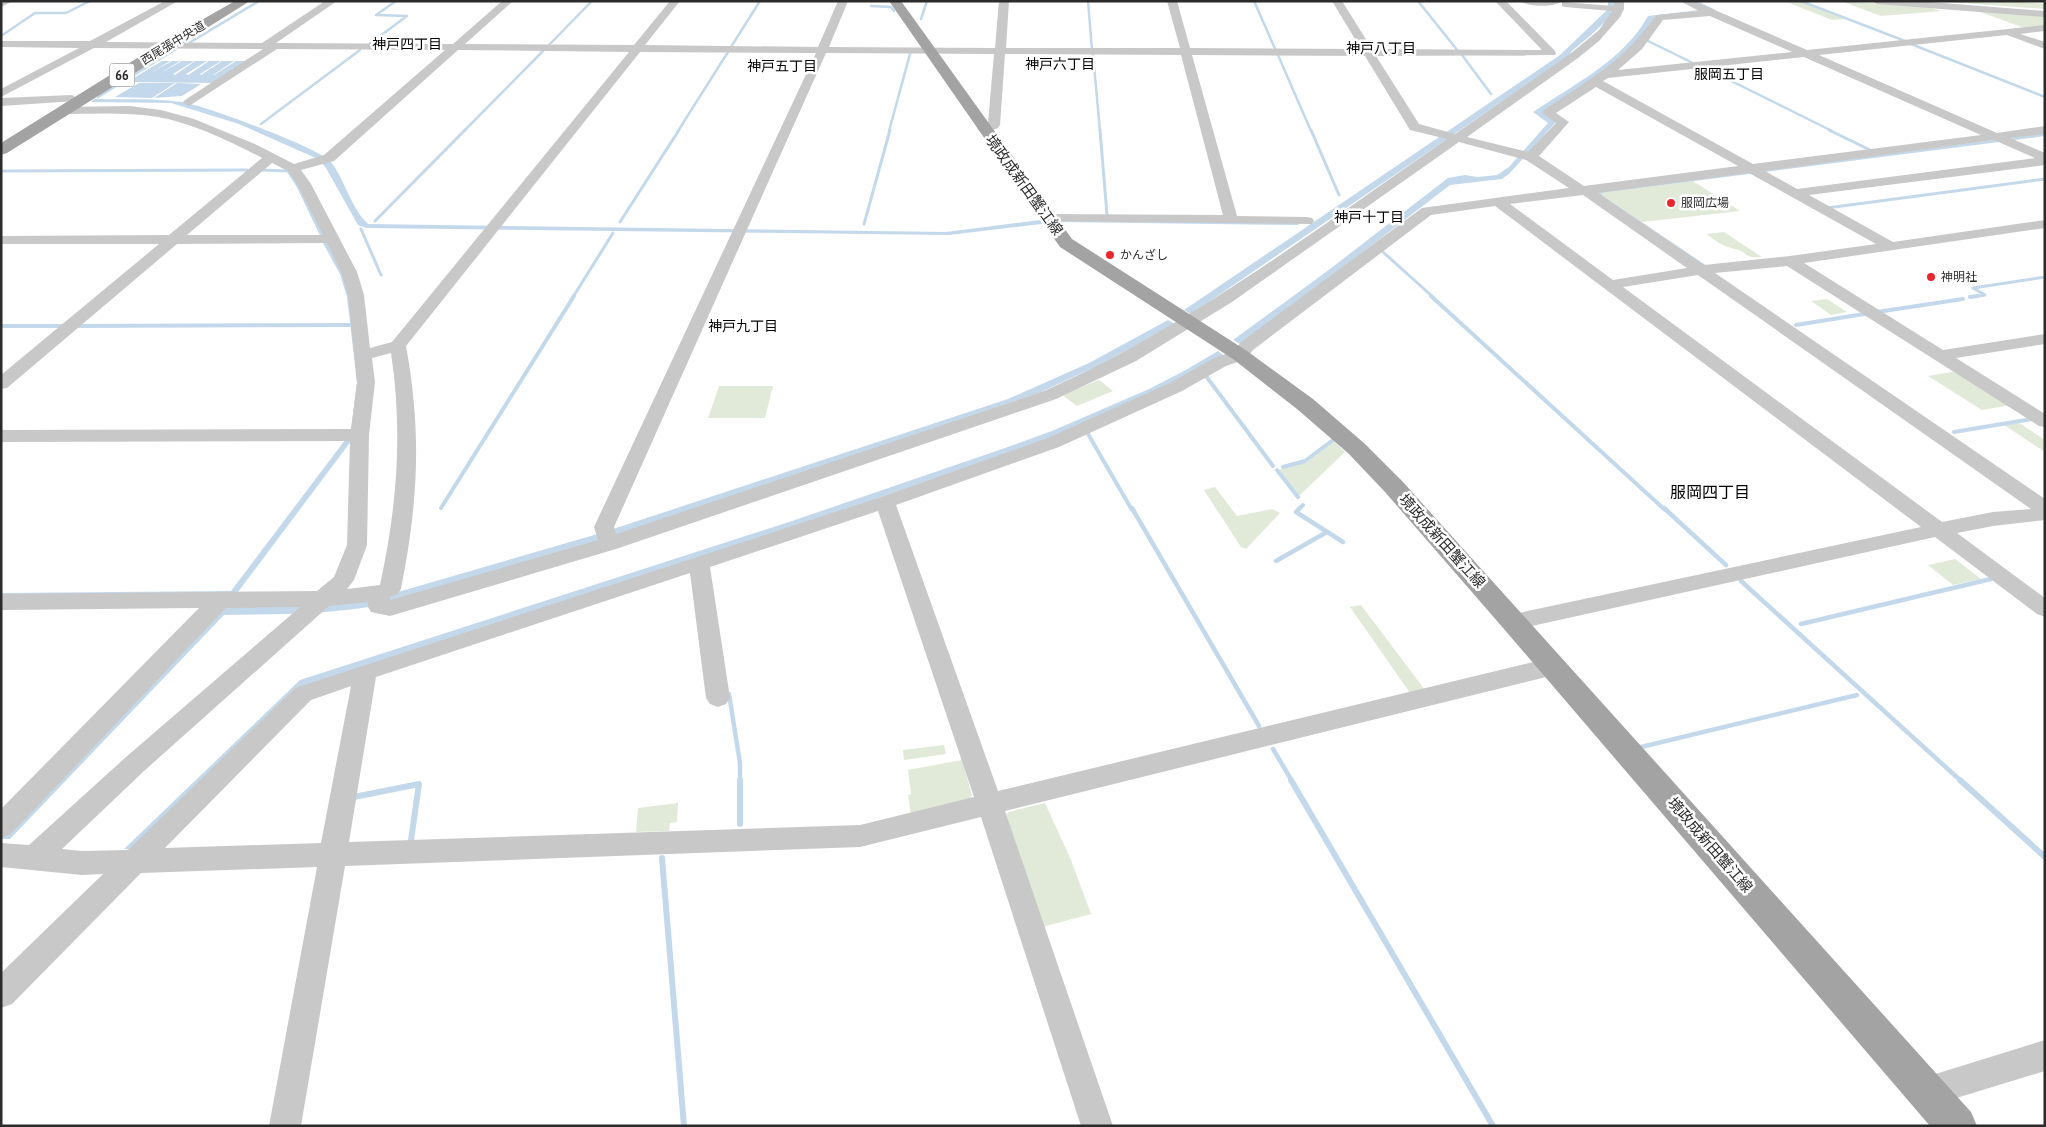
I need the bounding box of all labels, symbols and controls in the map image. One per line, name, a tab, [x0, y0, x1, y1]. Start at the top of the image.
street label: 西尾張中央道	[138, 18, 207, 68]
district label: 神戸四丁目	[372, 35, 442, 53]
district label: 神戸八丁目	[1346, 39, 1416, 57]
district label: 神戸六丁目	[1025, 55, 1095, 73]
district label: 神戸五丁目	[747, 57, 817, 75]
road number: 66	[110, 64, 134, 86]
district label: 服岡五丁目	[1694, 65, 1764, 83]
street label: 境政成新田蟹江線	[981, 131, 1067, 239]
place label: 服岡広場	[1681, 195, 1729, 210]
marker: 服岡広場	[1665, 197, 1677, 209]
district label: 神戸十丁目	[1334, 208, 1404, 226]
place label: かんざし	[1120, 247, 1168, 262]
marker: かんざし	[1104, 249, 1116, 261]
place label: 神明社	[1941, 269, 1977, 284]
marker: 神明社	[1925, 271, 1937, 283]
district label: 神戸九丁目	[708, 317, 778, 335]
district label: 服岡四丁目	[1670, 482, 1750, 502]
street label: 境政成新田蟹江線	[1395, 490, 1490, 592]
street label: 境政成新田蟹江線	[1664, 793, 1757, 896]

